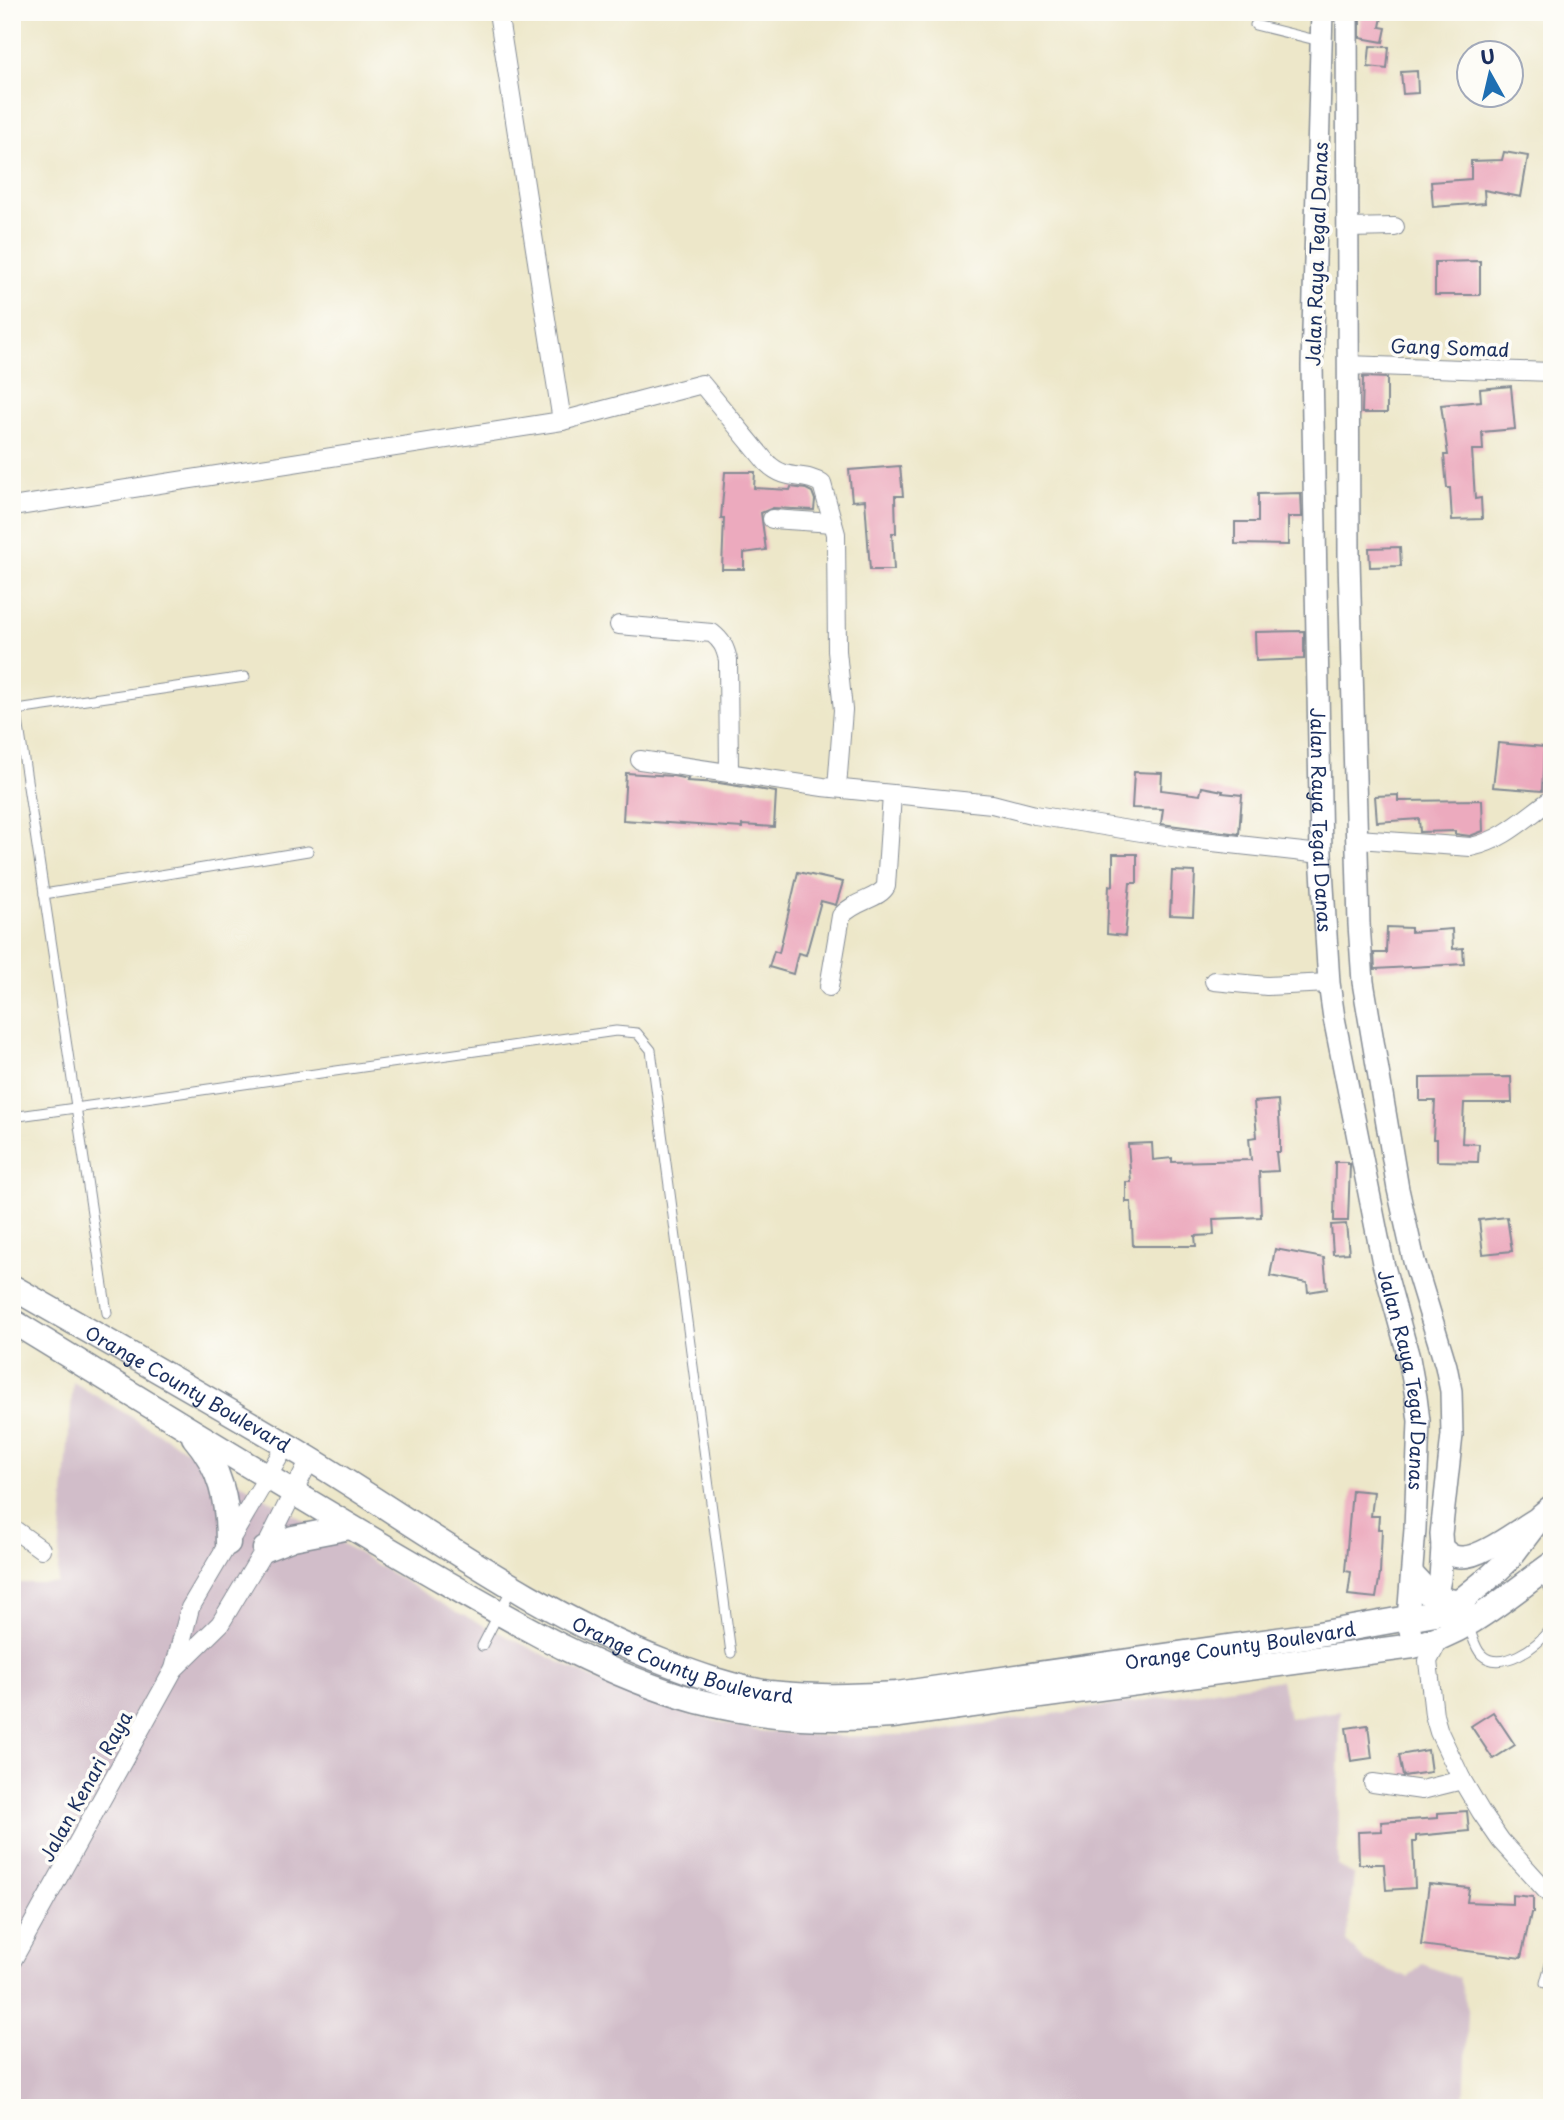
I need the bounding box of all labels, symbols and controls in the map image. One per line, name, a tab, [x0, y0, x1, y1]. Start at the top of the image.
north arrow	[1456, 38, 1526, 108]
text: U	[1478, 41, 1497, 71]
street label: Jalan Raya Tegal Danas	[1298, 141, 1334, 367]
street label: Gang Somad	[1390, 331, 1510, 363]
street label: Jalan Raya Tegal Danas	[1304, 707, 1340, 933]
street label: Jalan Raya Tegal Danas	[1371, 1266, 1433, 1491]
street label: Orange County Boulevard	[80, 1318, 296, 1459]
street label: Orange County Boulevard	[567, 1608, 794, 1709]
street label: Orange County Boulevard	[1123, 1614, 1358, 1676]
street label: Jalan Kenari Raya	[32, 1705, 138, 1866]

